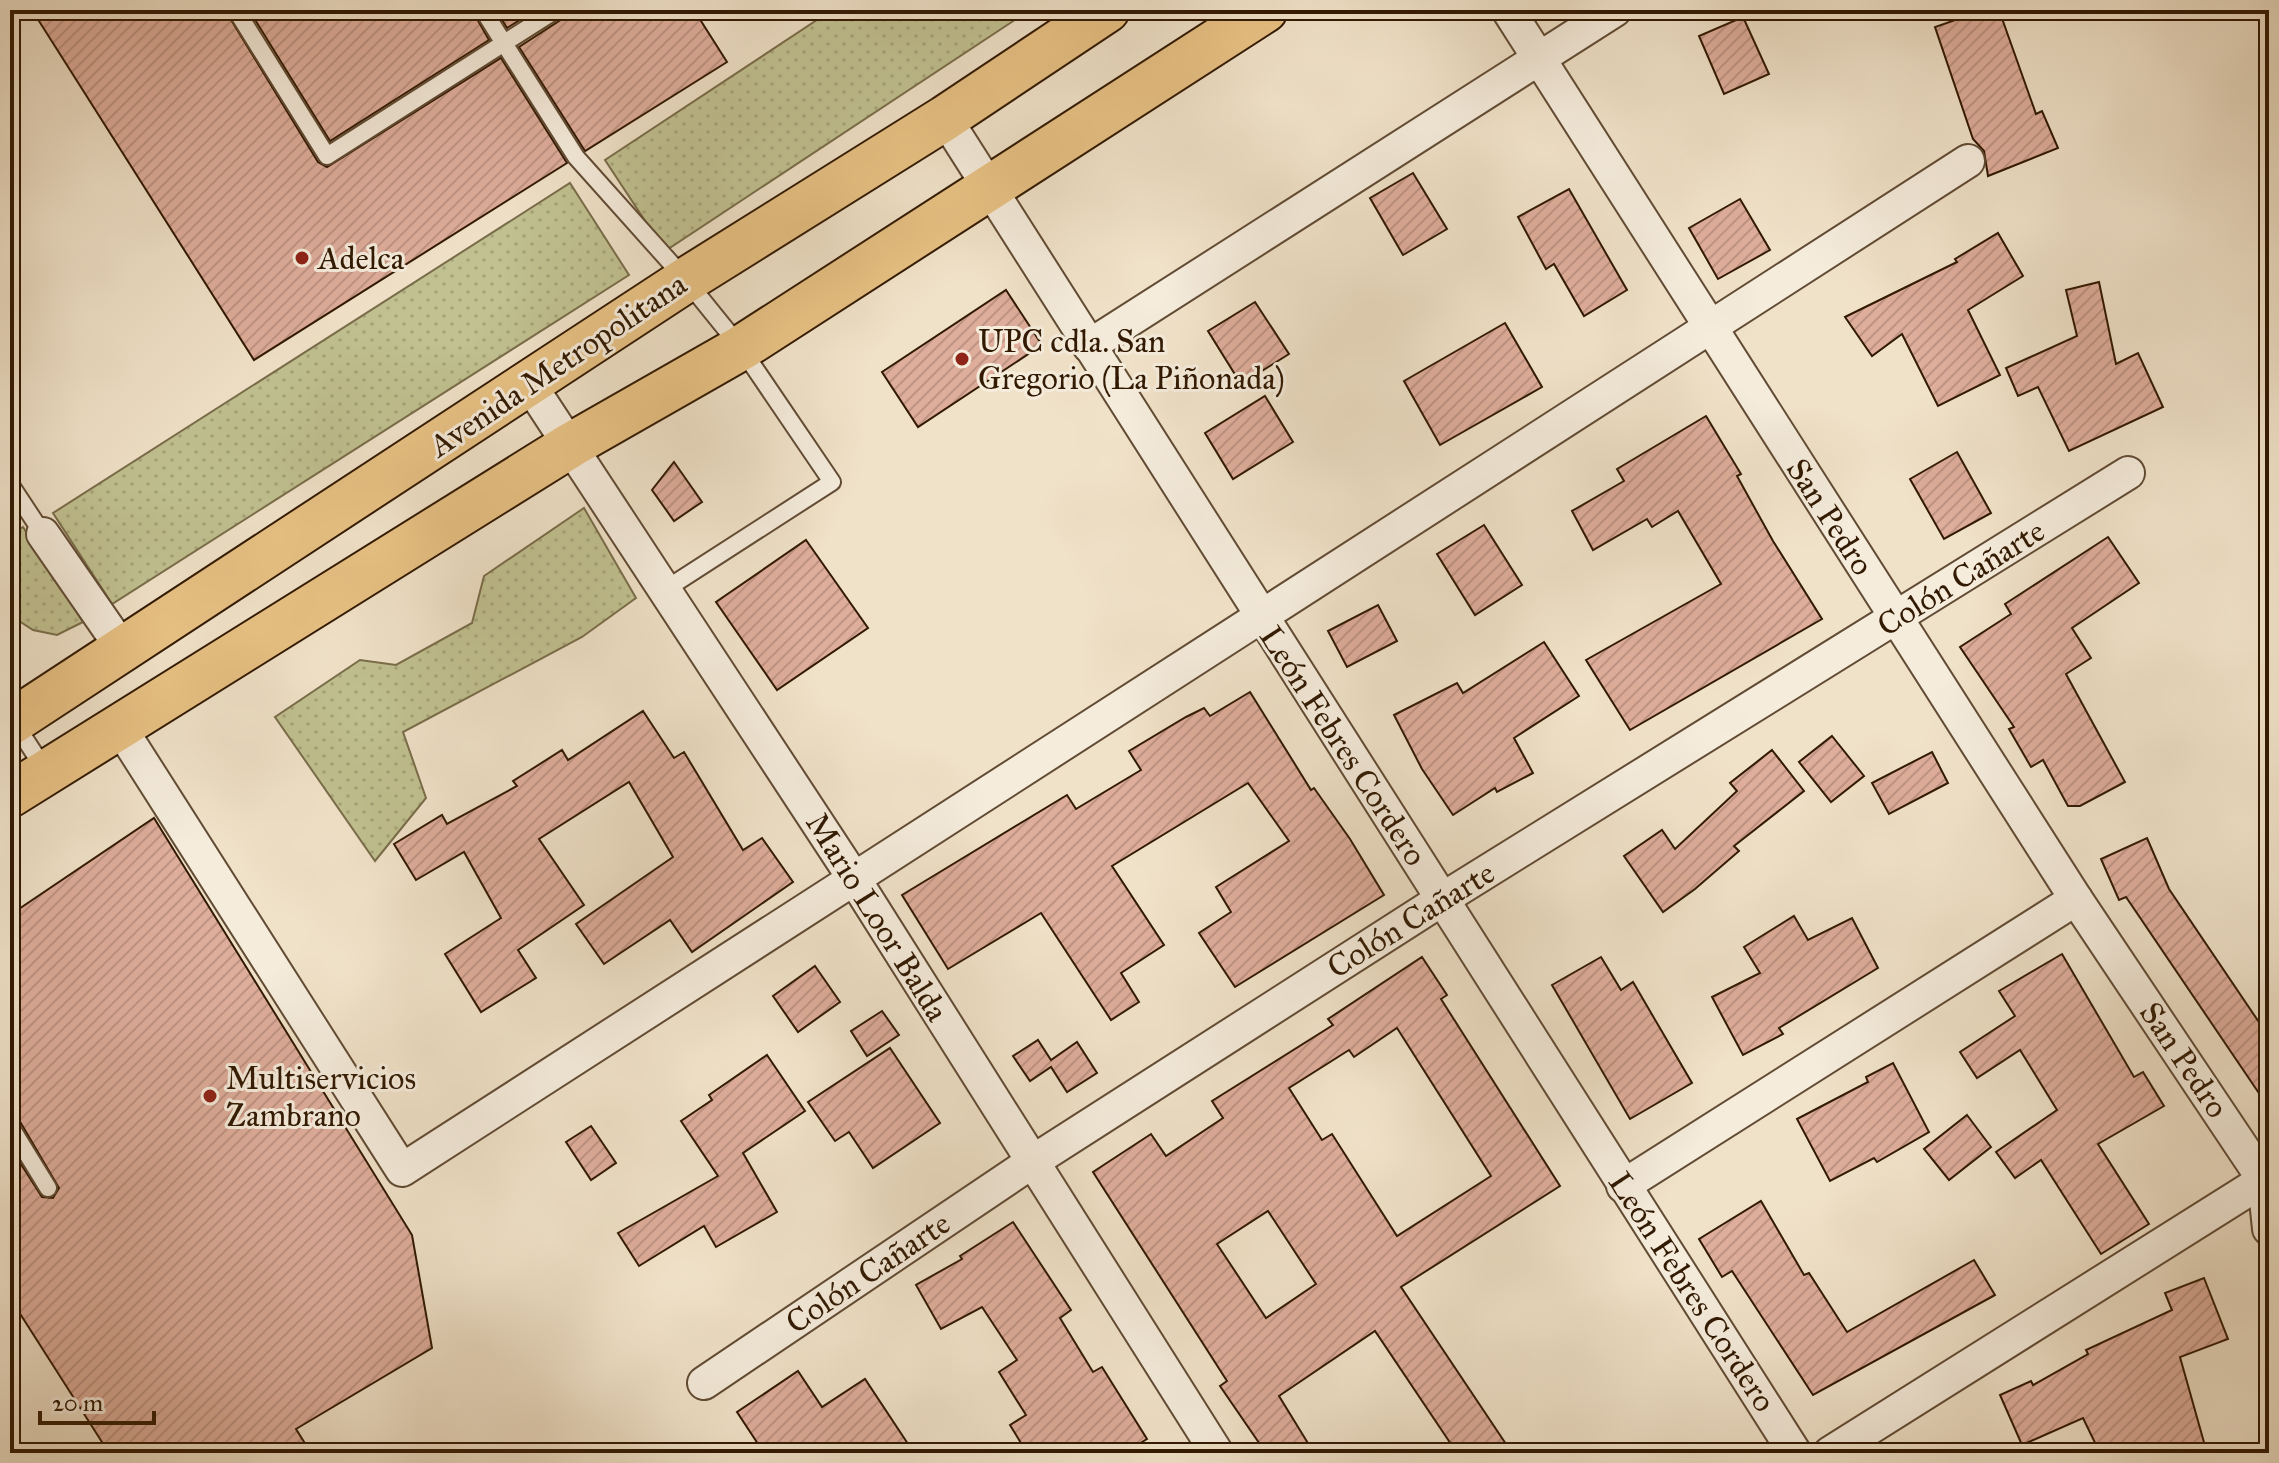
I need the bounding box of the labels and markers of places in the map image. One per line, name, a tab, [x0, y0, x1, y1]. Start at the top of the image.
place label: Adelca	[316, 239, 405, 278]
marker: Adelca	[293, 249, 311, 267]
place label: UPC cdla. San Gregorio (La Piñonada)	[978, 322, 1285, 398]
marker: UPC cdla. San Gregorio (La Piñonada)	[953, 350, 971, 368]
place label: Multiservicios Zambrano	[226, 1059, 416, 1135]
marker: Multiservicios Zambrano	[201, 1087, 219, 1105]

